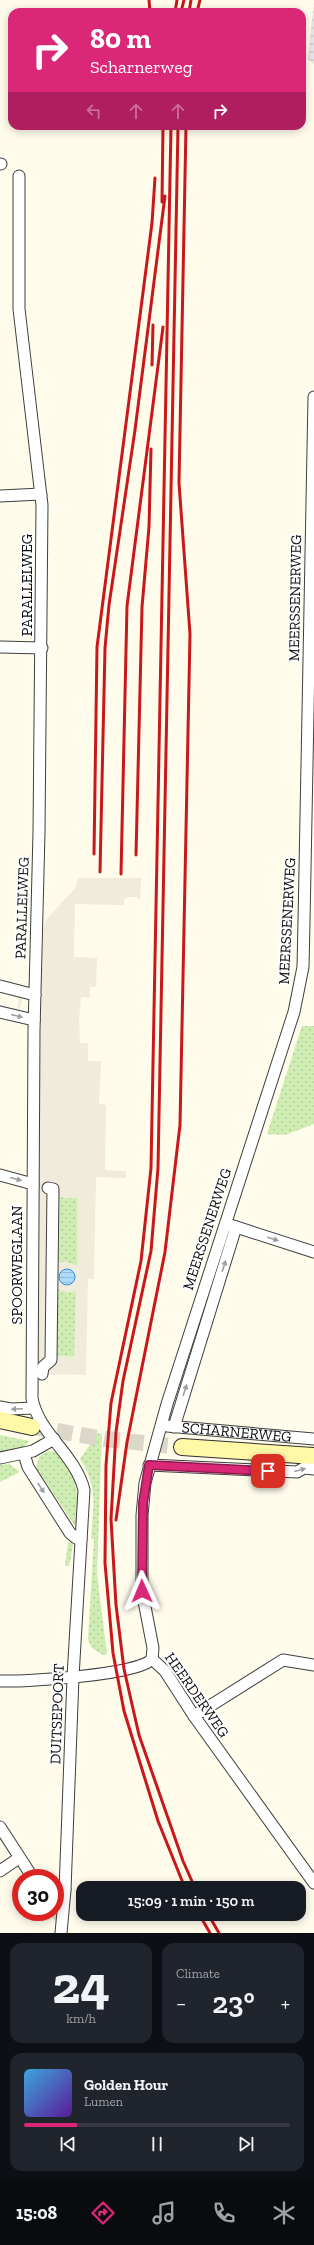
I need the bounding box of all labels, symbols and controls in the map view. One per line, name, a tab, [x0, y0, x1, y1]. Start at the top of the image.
text: 80 m	[90, 22, 151, 55]
icon: right	[24, 24, 76, 76]
text: Scharnerweg	[90, 56, 193, 78]
icon: left	[83, 100, 105, 122]
icon: ahead	[125, 100, 147, 122]
icon: ahead	[167, 100, 189, 122]
icon: right	[209, 100, 231, 122]
street label: PARALLELWEG	[18, 534, 36, 636]
street label: MEERSSENERWEG	[285, 534, 305, 662]
street label: PARALLELWEG	[11, 857, 33, 959]
street label: MEERSSENERWEG	[275, 857, 299, 985]
one-way arrow	[11, 1013, 23, 1019]
street label: MEERSSENERWEG	[179, 1166, 235, 1292]
one-way arrow	[10, 1177, 22, 1183]
street label: SPOORWEGLAAN	[8, 1205, 26, 1325]
one-way arrow	[268, 1236, 280, 1242]
one-way arrow	[221, 1260, 227, 1272]
one-way arrow	[182, 1384, 188, 1396]
one-way arrow	[11, 1405, 23, 1412]
street label: SCHARNERWEG	[181, 1418, 292, 1446]
pin	[251, 1454, 285, 1488]
icon: arrive	[257, 1460, 279, 1482]
one-way arrow	[294, 1467, 306, 1473]
one-way arrow	[37, 1483, 45, 1493]
position arrow	[121, 1570, 163, 1612]
street label: HEERDERWEG	[161, 1649, 233, 1741]
street label: DUITSEPOORT	[46, 1663, 68, 1765]
speed limit sign: 30	[12, 1869, 64, 1921]
text: 15:09 · 1 min · 150 m	[128, 1892, 254, 1910]
text: 24	[52, 1954, 110, 2016]
text: Climate	[176, 1966, 220, 1981]
text: 23°	[212, 1985, 255, 2021]
text: −	[176, 1990, 186, 2017]
text: +	[281, 1990, 290, 2017]
text: km/h	[66, 2011, 96, 2026]
text: Golden Hour	[84, 2076, 168, 2094]
text: Lumen	[84, 2094, 123, 2109]
icon: previous	[57, 2133, 79, 2155]
icon: pause	[146, 2133, 168, 2155]
icon: next	[235, 2133, 257, 2155]
icon: directions	[89, 2199, 117, 2227]
icon: music	[150, 2199, 178, 2227]
icon: phone	[210, 2199, 238, 2227]
icon: climate	[270, 2199, 298, 2227]
text: 15:08	[16, 2202, 57, 2224]

